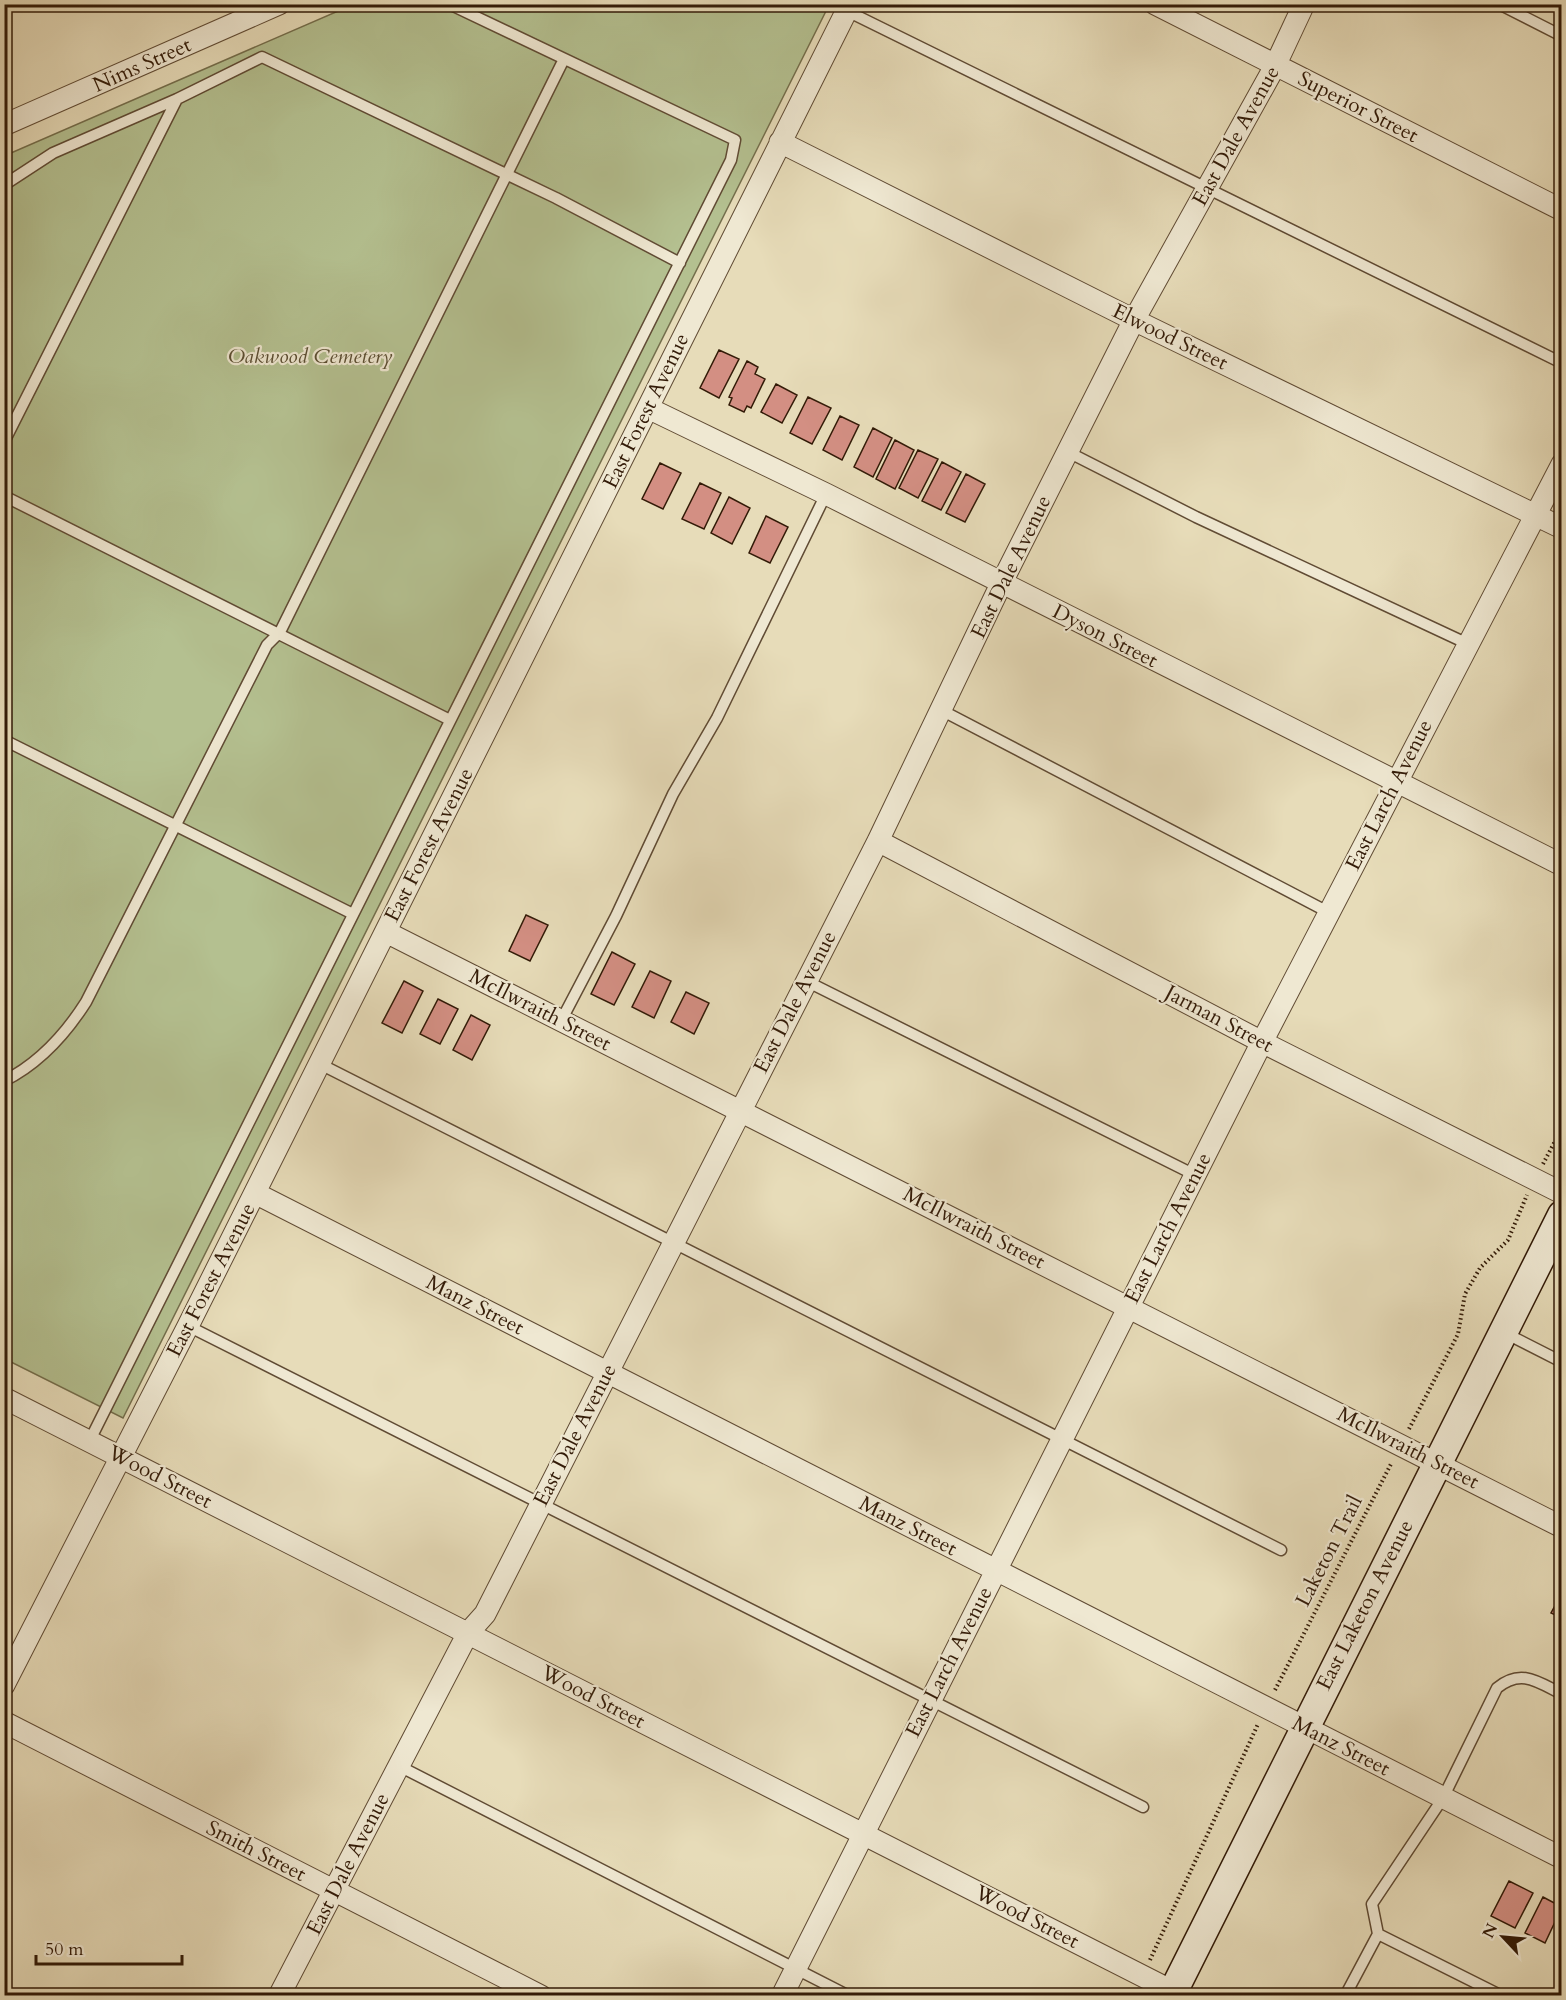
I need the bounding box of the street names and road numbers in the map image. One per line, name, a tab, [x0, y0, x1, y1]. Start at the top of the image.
street label: Nims Street	[88, 30, 196, 100]
street label: East Dale Avenue	[1185, 61, 1287, 211]
street label: Superior Street	[1293, 64, 1423, 150]
street label: Elwood Street	[1107, 297, 1233, 378]
street label: East Forest Avenue	[596, 329, 696, 493]
street label: East Dale Avenue	[964, 490, 1058, 644]
street label: Dyson Street	[1047, 597, 1163, 675]
street label: East Larch Avenue	[1338, 715, 1440, 875]
street label: East Forest Avenue	[378, 763, 480, 927]
street label: East Dale Avenue	[747, 926, 843, 1078]
street label: McIlwraith Street	[464, 962, 616, 1058]
street label: Jarman Street	[1157, 977, 1279, 1060]
street label: East Larch Avenue	[1117, 1148, 1219, 1308]
street label: McIlwraith Street	[898, 1180, 1050, 1276]
street label: East Forest Avenue	[160, 1198, 262, 1362]
street label: Manz Street	[421, 1268, 529, 1342]
street label: East Dale Avenue	[527, 1359, 623, 1511]
street label: McIlwraith Street	[1332, 1400, 1484, 1496]
street label: Wood Street	[102, 1438, 217, 1516]
street label: Manz Street	[854, 1489, 962, 1563]
street label: Laketon Trail	[1289, 1490, 1369, 1612]
street label: East Laketon Avenue	[1310, 1515, 1420, 1695]
street label: East Larch Avenue	[898, 1582, 1000, 1742]
street label: Wood Street	[535, 1658, 650, 1736]
street label: Manz Street	[1287, 1709, 1395, 1783]
street label: East Dale Avenue	[300, 1788, 396, 1940]
street label: Smith Street	[201, 1813, 311, 1889]
street label: Wood Street	[969, 1878, 1084, 1956]

